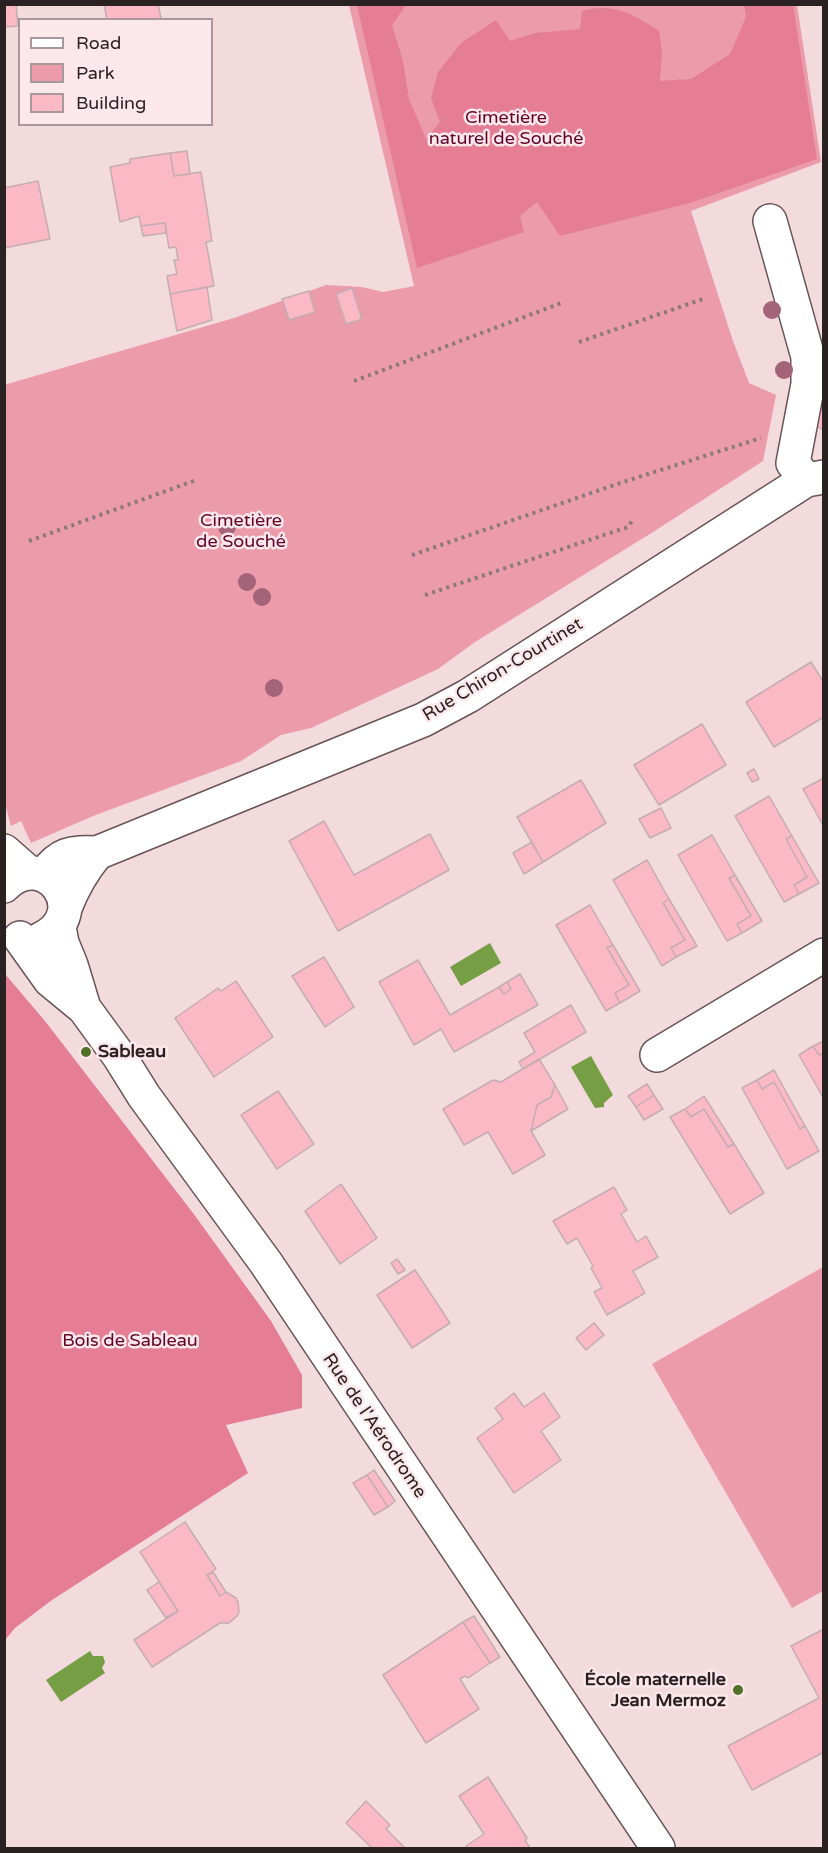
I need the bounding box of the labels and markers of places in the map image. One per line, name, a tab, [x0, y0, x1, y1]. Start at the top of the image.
place label: Sableau	[98, 1041, 166, 1063]
marker: Sableau	[79, 1045, 93, 1059]
place label: École maternelle Jean Mermoz	[584, 1669, 726, 1712]
marker: École maternelle Jean Mermoz	[731, 1683, 745, 1697]

